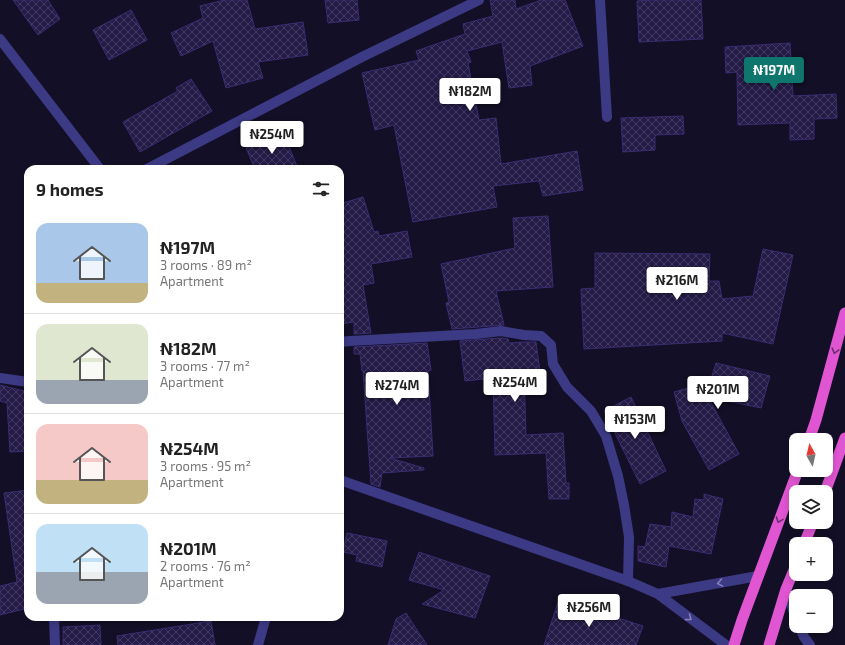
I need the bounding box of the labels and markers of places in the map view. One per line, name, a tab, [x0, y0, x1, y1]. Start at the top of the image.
pin: ₦197M	[746, 57, 802, 91]
pin: ₦182M	[442, 78, 498, 112]
pin: ₦254M	[244, 121, 300, 155]
pin: ₦216M	[649, 267, 705, 301]
pin: ₦254M	[487, 369, 543, 403]
pin: ₦274M	[369, 372, 425, 406]
pin: ₦201M	[690, 376, 746, 410]
pin: ₦153M	[607, 406, 663, 440]
pin: ₦256M	[561, 594, 617, 628]

